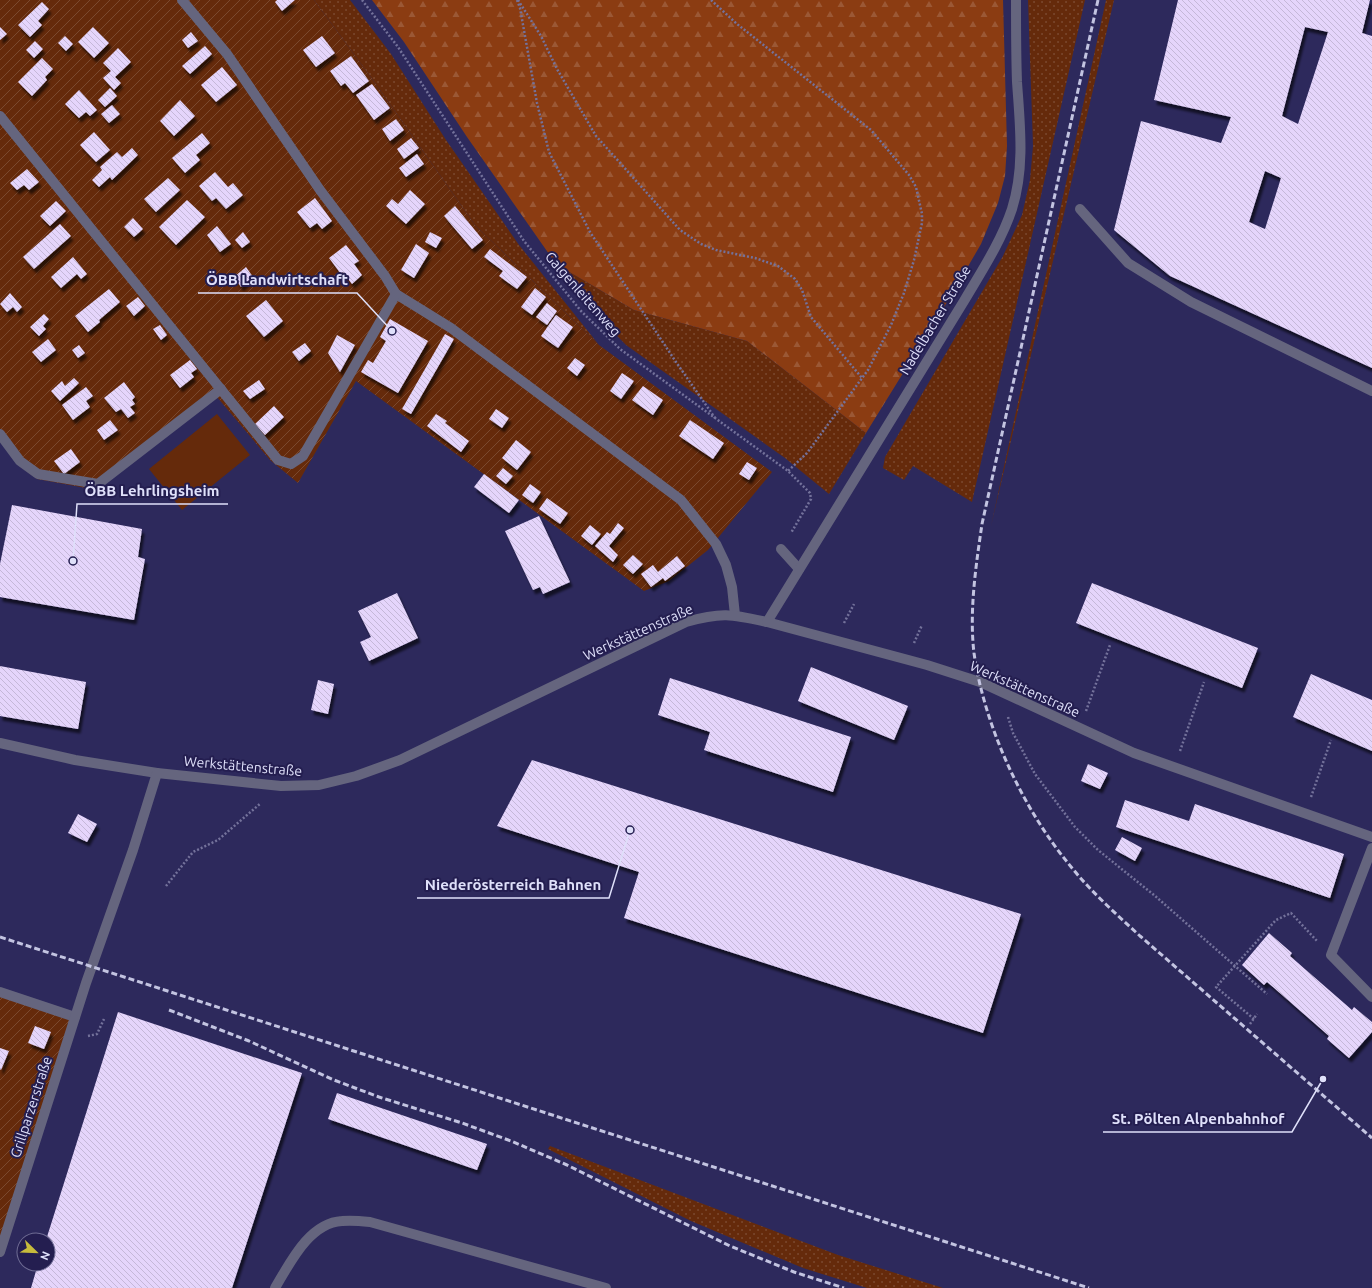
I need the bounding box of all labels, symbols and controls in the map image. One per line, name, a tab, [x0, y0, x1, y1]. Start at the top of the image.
street label: Galgenleitenweg	[542, 249, 624, 339]
street label: Nadelbacher Straße	[896, 263, 974, 377]
callout: ÖBB Landwirtschaft	[198, 266, 357, 293]
text: ÖBB Landwirtschaft	[206, 271, 349, 288]
callout: ÖBB Lehrlingsheim	[77, 477, 228, 504]
text: ÖBB Lehrlingsheim	[84, 482, 220, 499]
street label: Werkstättenstraße	[581, 601, 695, 663]
street label: Werkstättenstraße	[968, 658, 1082, 720]
street label: Werkstättenstraße	[183, 753, 303, 779]
callout: Niederösterreich Bahnen	[417, 871, 609, 898]
text: Niederösterreich Bahnen	[425, 876, 601, 893]
street label: Grillparzerstraße	[7, 1054, 55, 1160]
callout: St. Pölten Alpenbahnhof	[1103, 1105, 1292, 1132]
text: St. Pölten Alpenbahnhof	[1112, 1110, 1285, 1127]
north arrow	[16, 1232, 56, 1272]
text: N	[38, 1250, 52, 1262]

